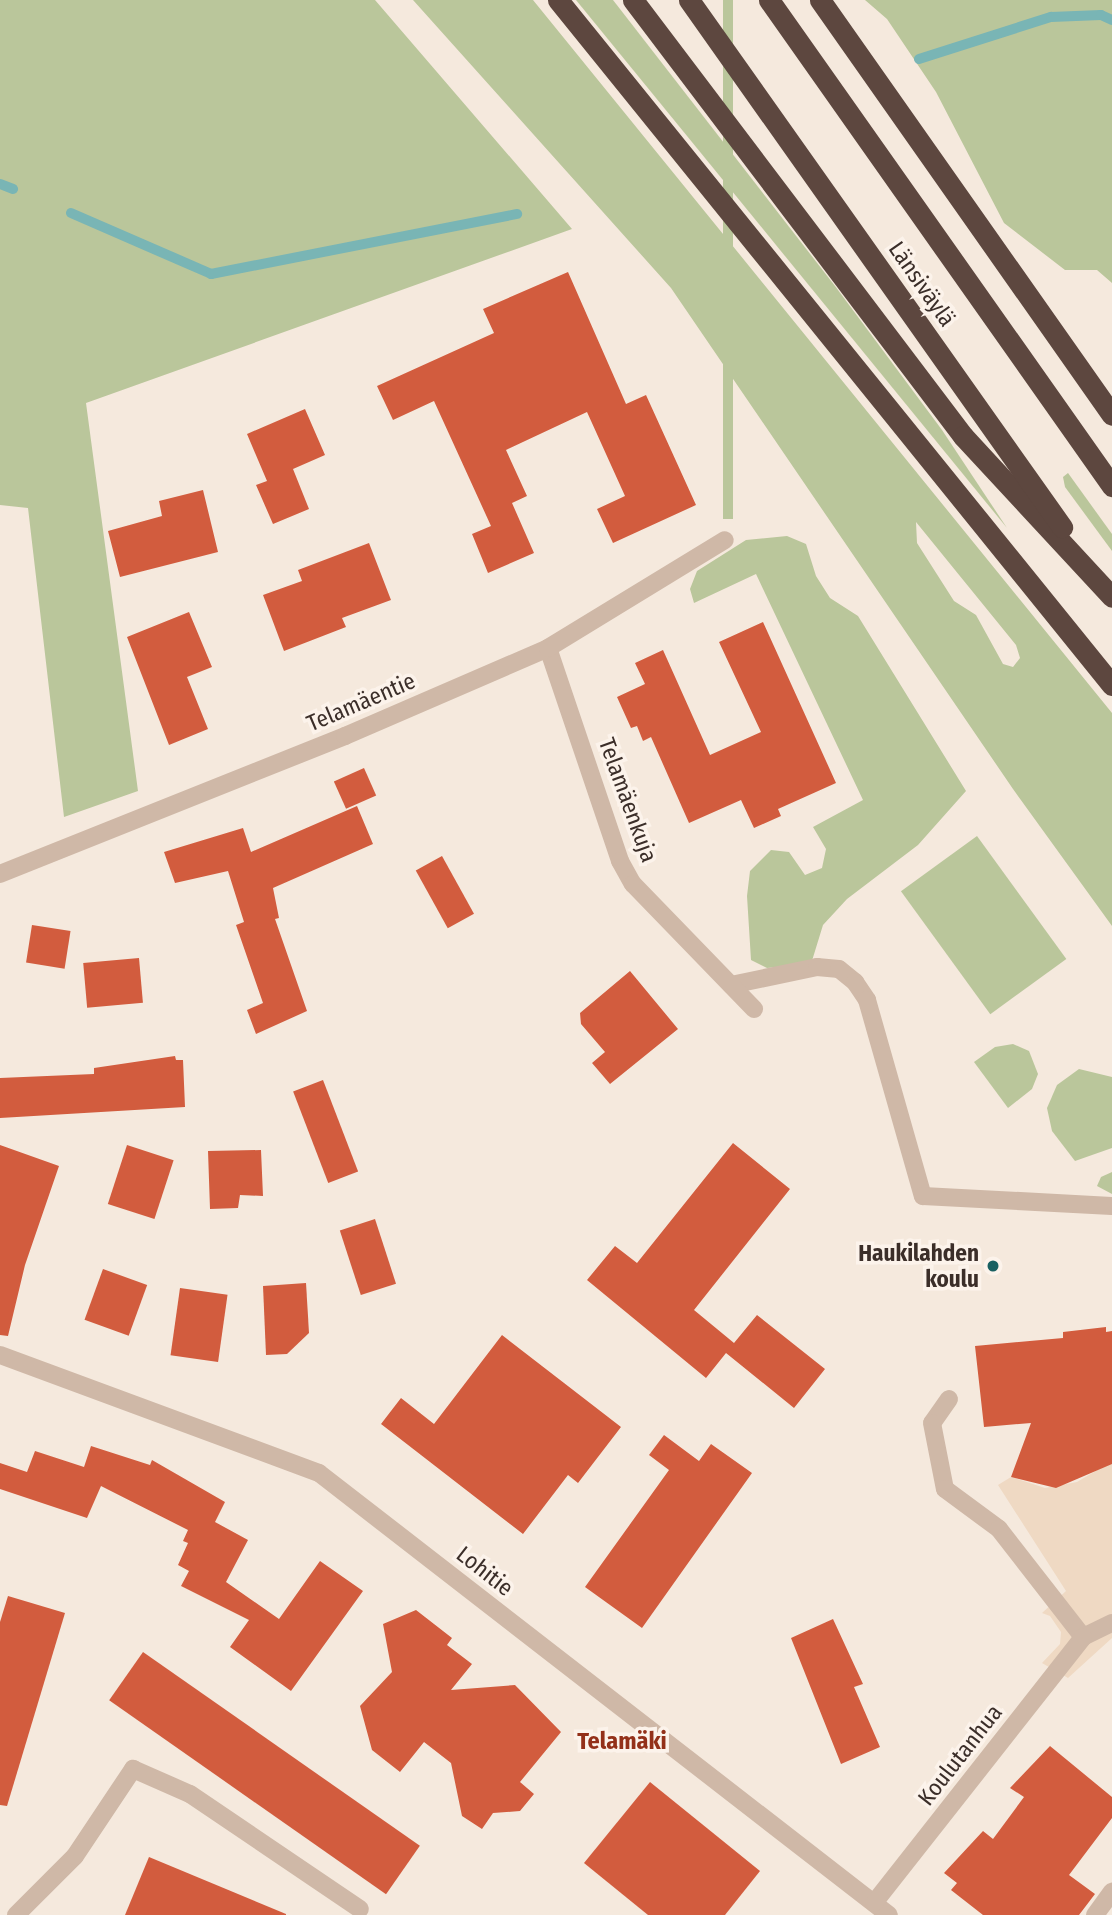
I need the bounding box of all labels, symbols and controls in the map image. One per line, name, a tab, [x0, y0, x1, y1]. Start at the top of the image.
street label: Länsiväylä	[883, 236, 961, 332]
street label: Telamäentie	[303, 667, 419, 737]
street label: Telamäenkuja	[593, 734, 663, 866]
place label: Haukilahden koulu	[858, 1239, 979, 1293]
marker: Haukilahden koulu	[985, 1258, 1001, 1274]
street label: Lohitie	[451, 1540, 519, 1602]
street label: Koulutanhua	[912, 1699, 1008, 1811]
district label: Telamäki	[577, 1728, 667, 1756]

